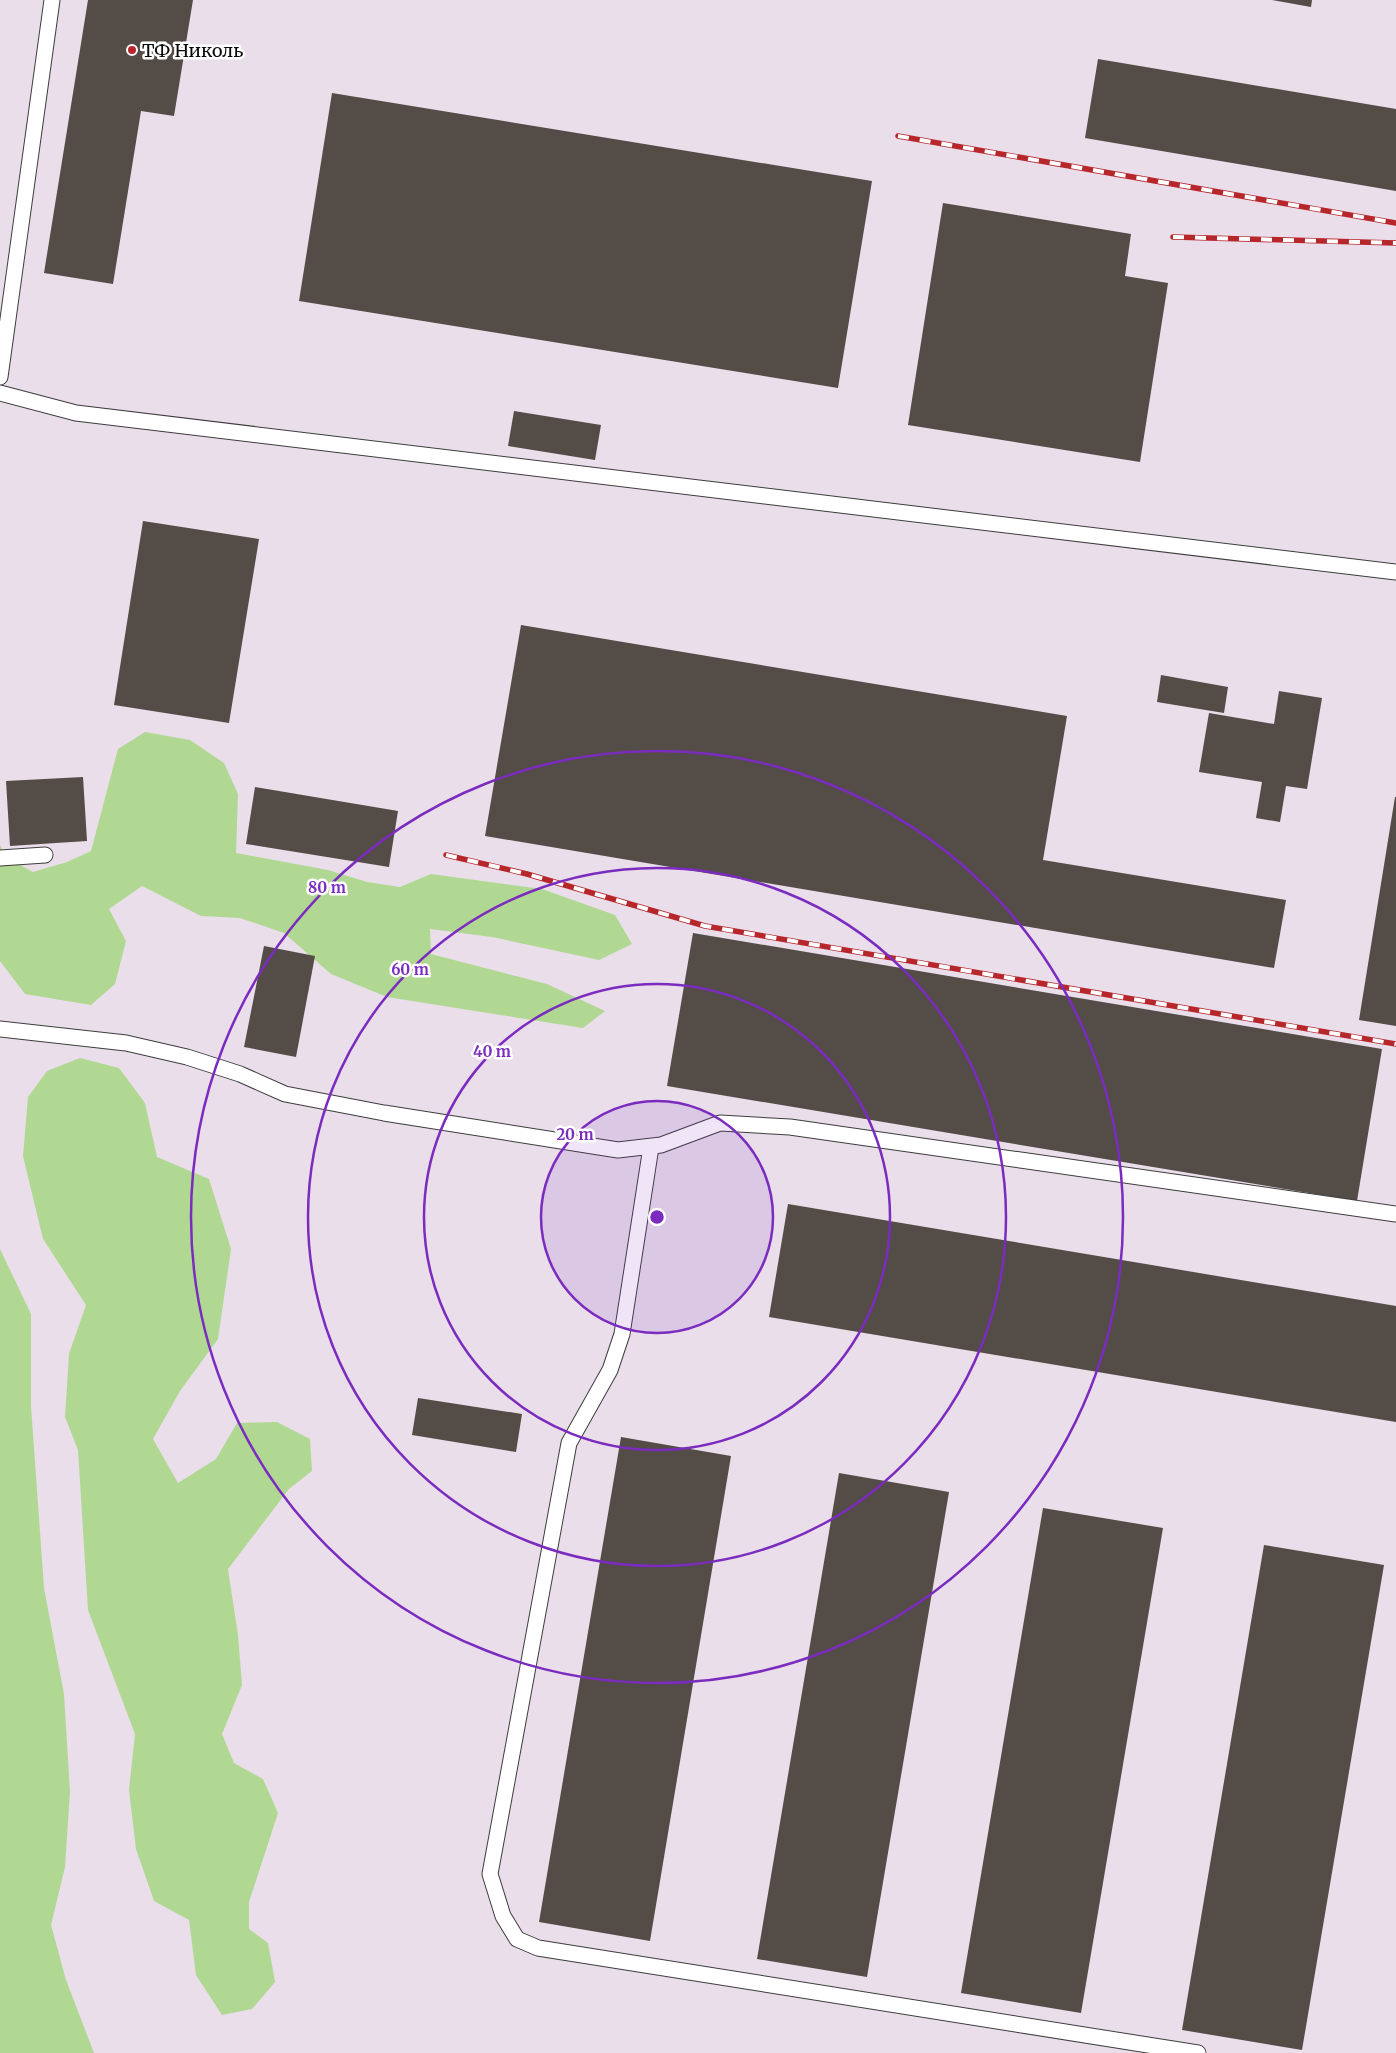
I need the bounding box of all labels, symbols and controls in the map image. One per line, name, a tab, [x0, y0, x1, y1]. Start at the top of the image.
place label: ТФ Николь	[142, 39, 243, 62]
marker: ТФ Николь	[126, 44, 138, 56]
text: 80 m	[308, 878, 346, 897]
text: 60 m	[391, 960, 429, 979]
text: 40 m	[473, 1042, 511, 1061]
text: 20 m	[556, 1125, 594, 1144]
centre of rings	[648, 1208, 666, 1226]

